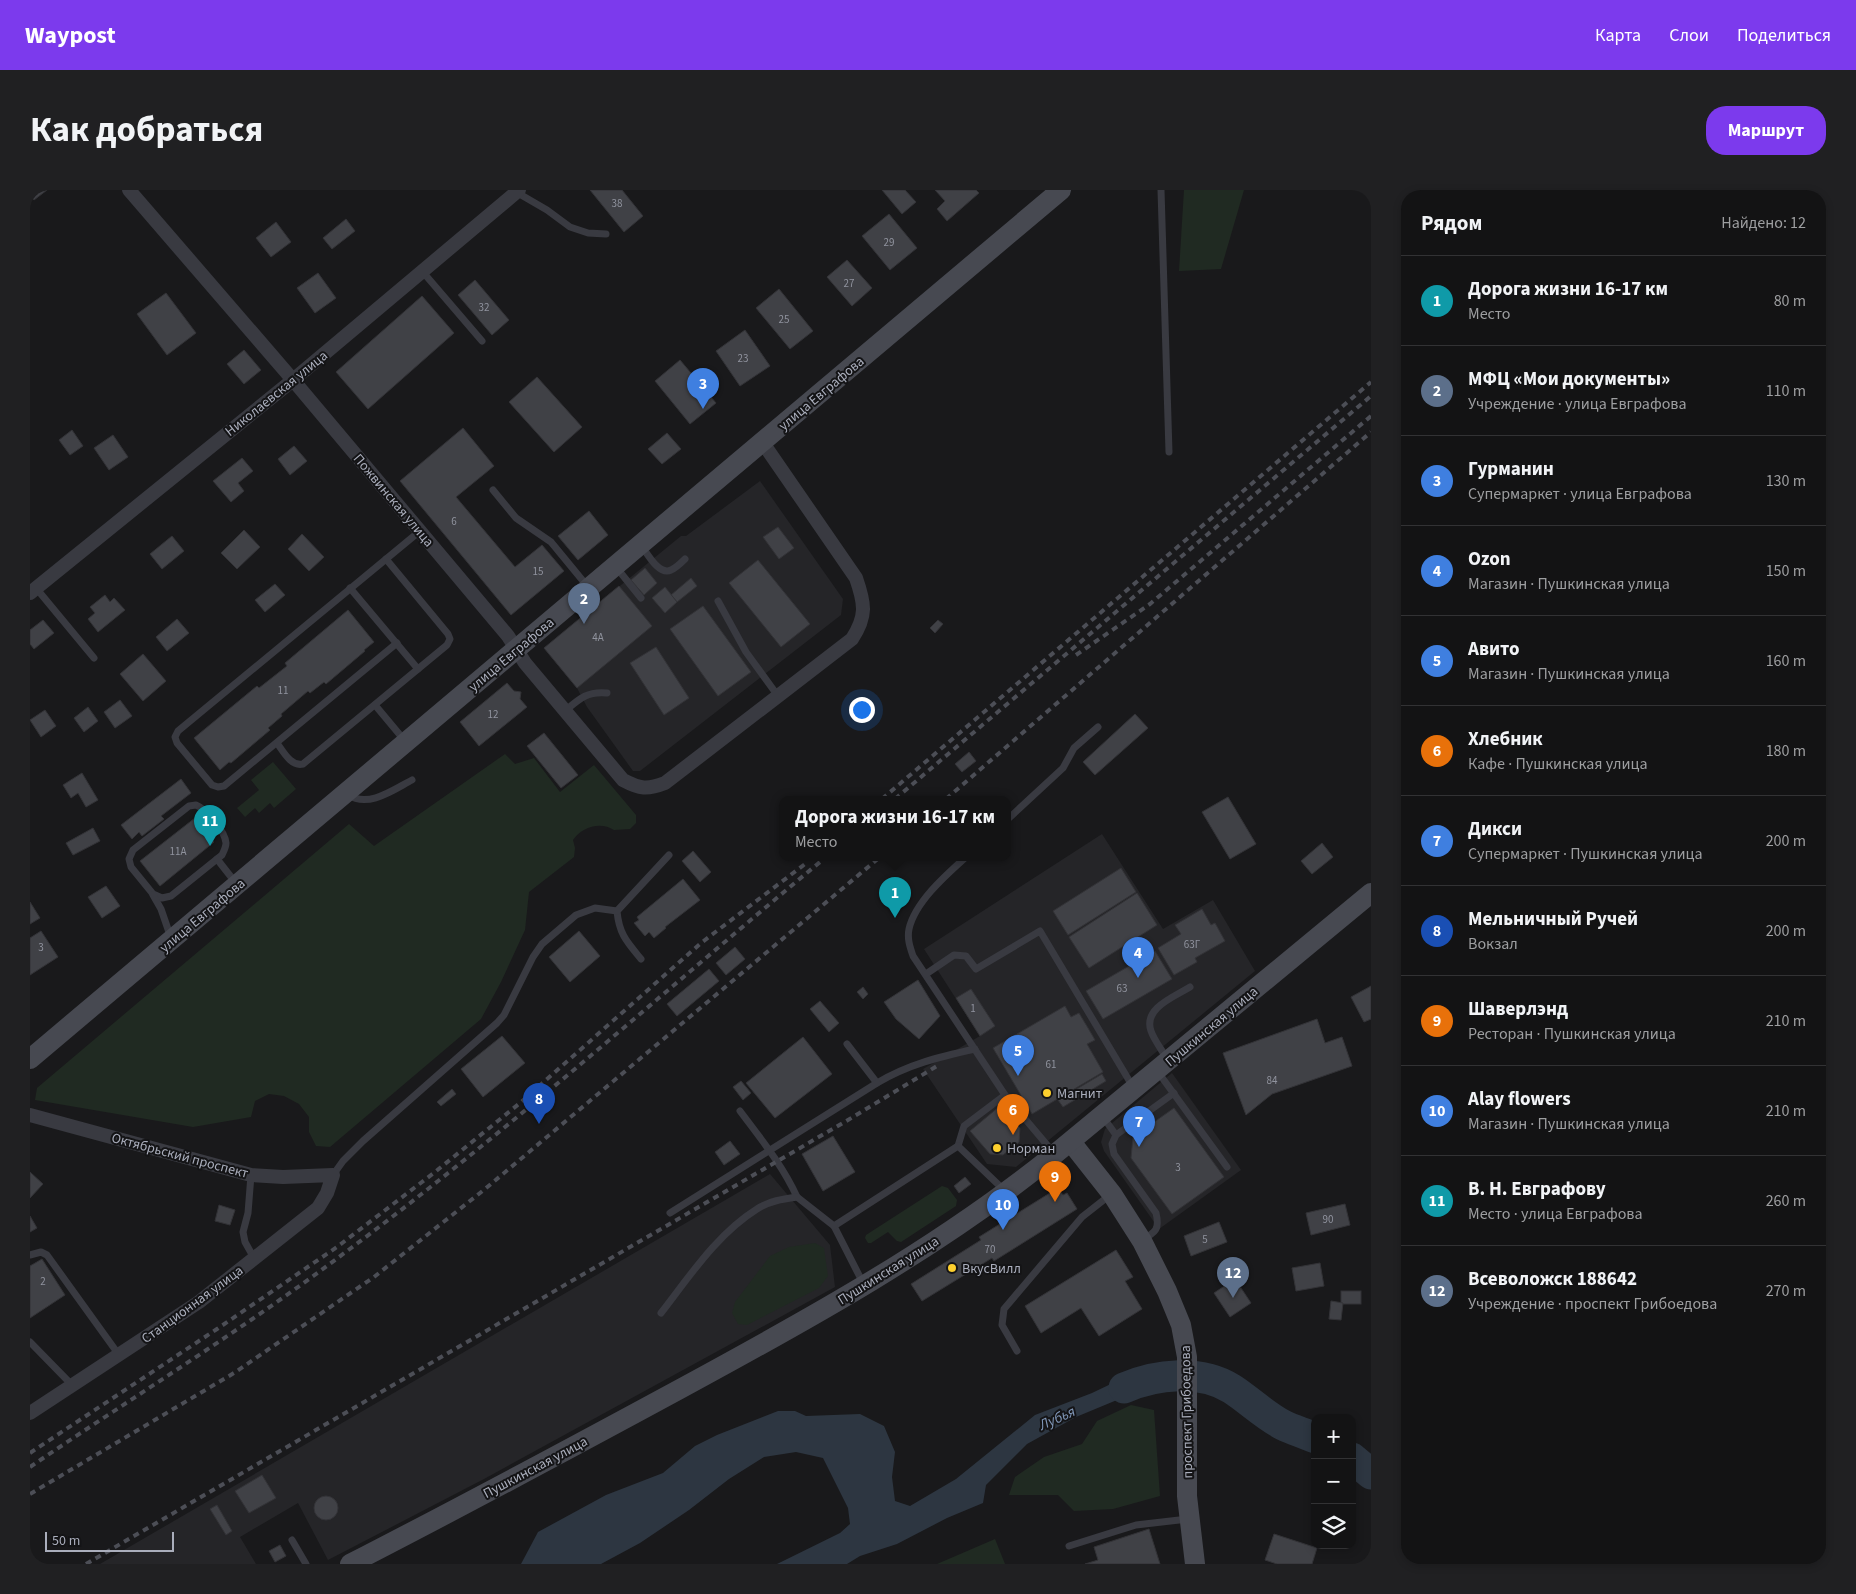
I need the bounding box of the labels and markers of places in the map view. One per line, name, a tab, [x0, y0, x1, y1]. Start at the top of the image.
pin: 3	[687, 368, 719, 409]
pin: 2	[568, 583, 600, 624]
pin: 11	[194, 805, 226, 846]
pin: 1	[879, 877, 911, 918]
pin: 4	[1122, 937, 1154, 978]
pin: 5	[1002, 1035, 1034, 1076]
pin: 8	[523, 1083, 555, 1124]
place label: Магнит	[1057, 1084, 1103, 1104]
marker: Магнит	[1041, 1087, 1053, 1099]
pin: 6	[997, 1094, 1029, 1135]
pin: 7	[1123, 1106, 1155, 1147]
place label: Норман	[1007, 1139, 1055, 1159]
marker: Норман	[991, 1142, 1003, 1154]
pin: 9	[1039, 1161, 1071, 1202]
pin: 10	[987, 1189, 1019, 1230]
pin: 12	[1217, 1257, 1249, 1298]
place label: ВкусВилл	[962, 1259, 1021, 1279]
marker: ВкусВилл	[946, 1262, 958, 1274]

